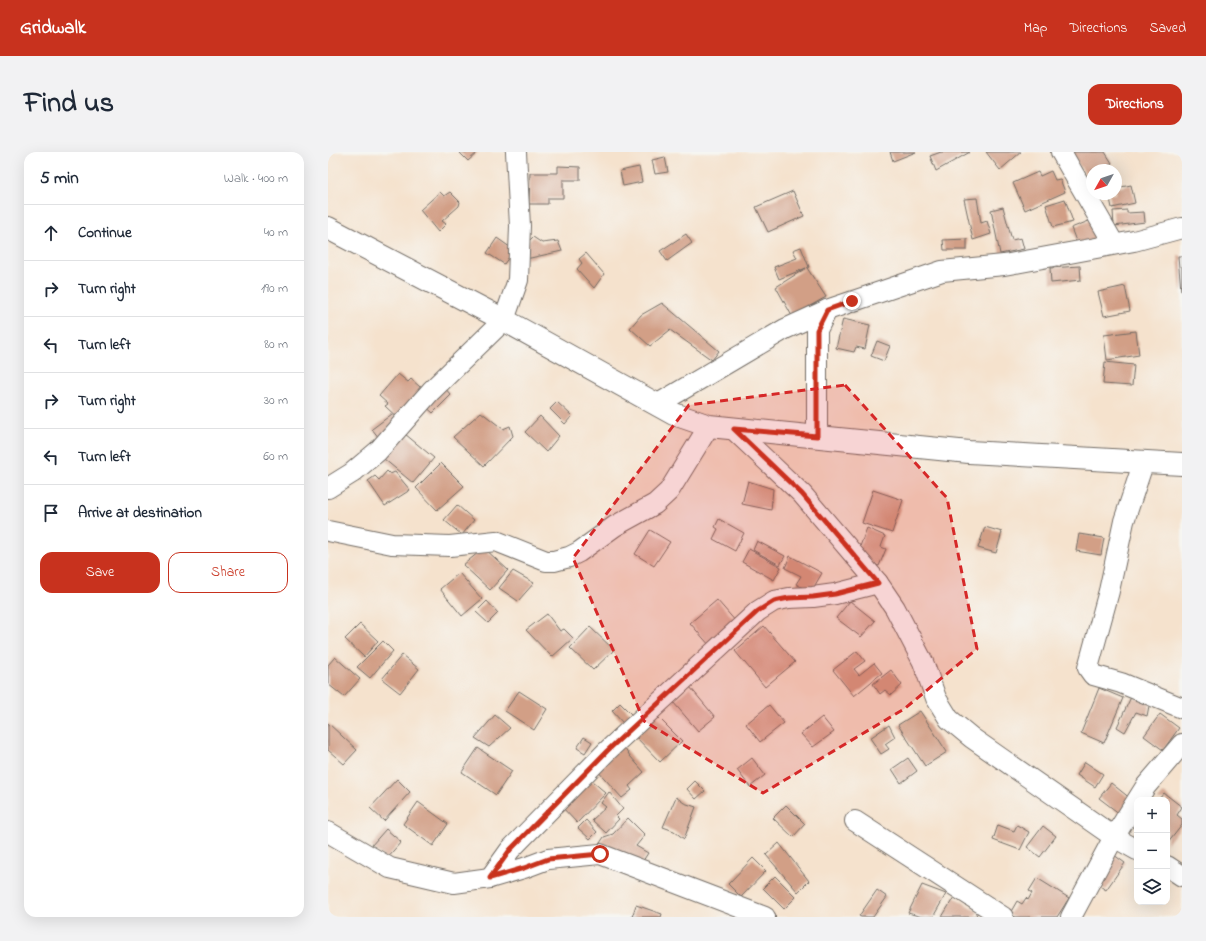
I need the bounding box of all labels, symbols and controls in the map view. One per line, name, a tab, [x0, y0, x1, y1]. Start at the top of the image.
text: Gridwalk	[20, 15, 86, 42]
text: Map	[1024, 18, 1047, 39]
text: Directions	[1069, 18, 1127, 39]
text: Saved	[1149, 18, 1186, 39]
text: Find us	[24, 84, 114, 125]
button: Directions	[1088, 84, 1182, 125]
north arrow	[1086, 164, 1122, 200]
text: 5 min	[40, 166, 79, 191]
text: Walk · 400 m	[224, 169, 288, 188]
icon: ahead	[40, 222, 62, 244]
text: Continue	[78, 222, 132, 244]
text: 40 m	[264, 223, 288, 242]
icon: right	[40, 278, 62, 300]
text: Turn right	[78, 278, 136, 300]
text: 190 m	[261, 279, 288, 298]
route end	[843, 292, 861, 310]
icon: left	[40, 334, 62, 356]
text: Turn left	[78, 334, 131, 356]
text: 80 m	[264, 335, 288, 354]
icon: right	[40, 390, 62, 412]
text: Turn right	[78, 390, 136, 412]
text: 30 m	[264, 391, 288, 410]
icon: left	[40, 446, 62, 468]
text: Turn left	[78, 446, 131, 468]
text: 60 m	[263, 447, 288, 466]
icon: arrive	[40, 502, 62, 524]
text: Arrive at destination	[78, 502, 202, 524]
button: Save	[40, 552, 160, 593]
button: Share	[168, 552, 288, 593]
map controls	[1134, 797, 1170, 905]
button: +	[1134, 797, 1170, 833]
button: −	[1134, 833, 1170, 869]
route start	[591, 845, 609, 863]
button: layers	[1134, 869, 1170, 905]

